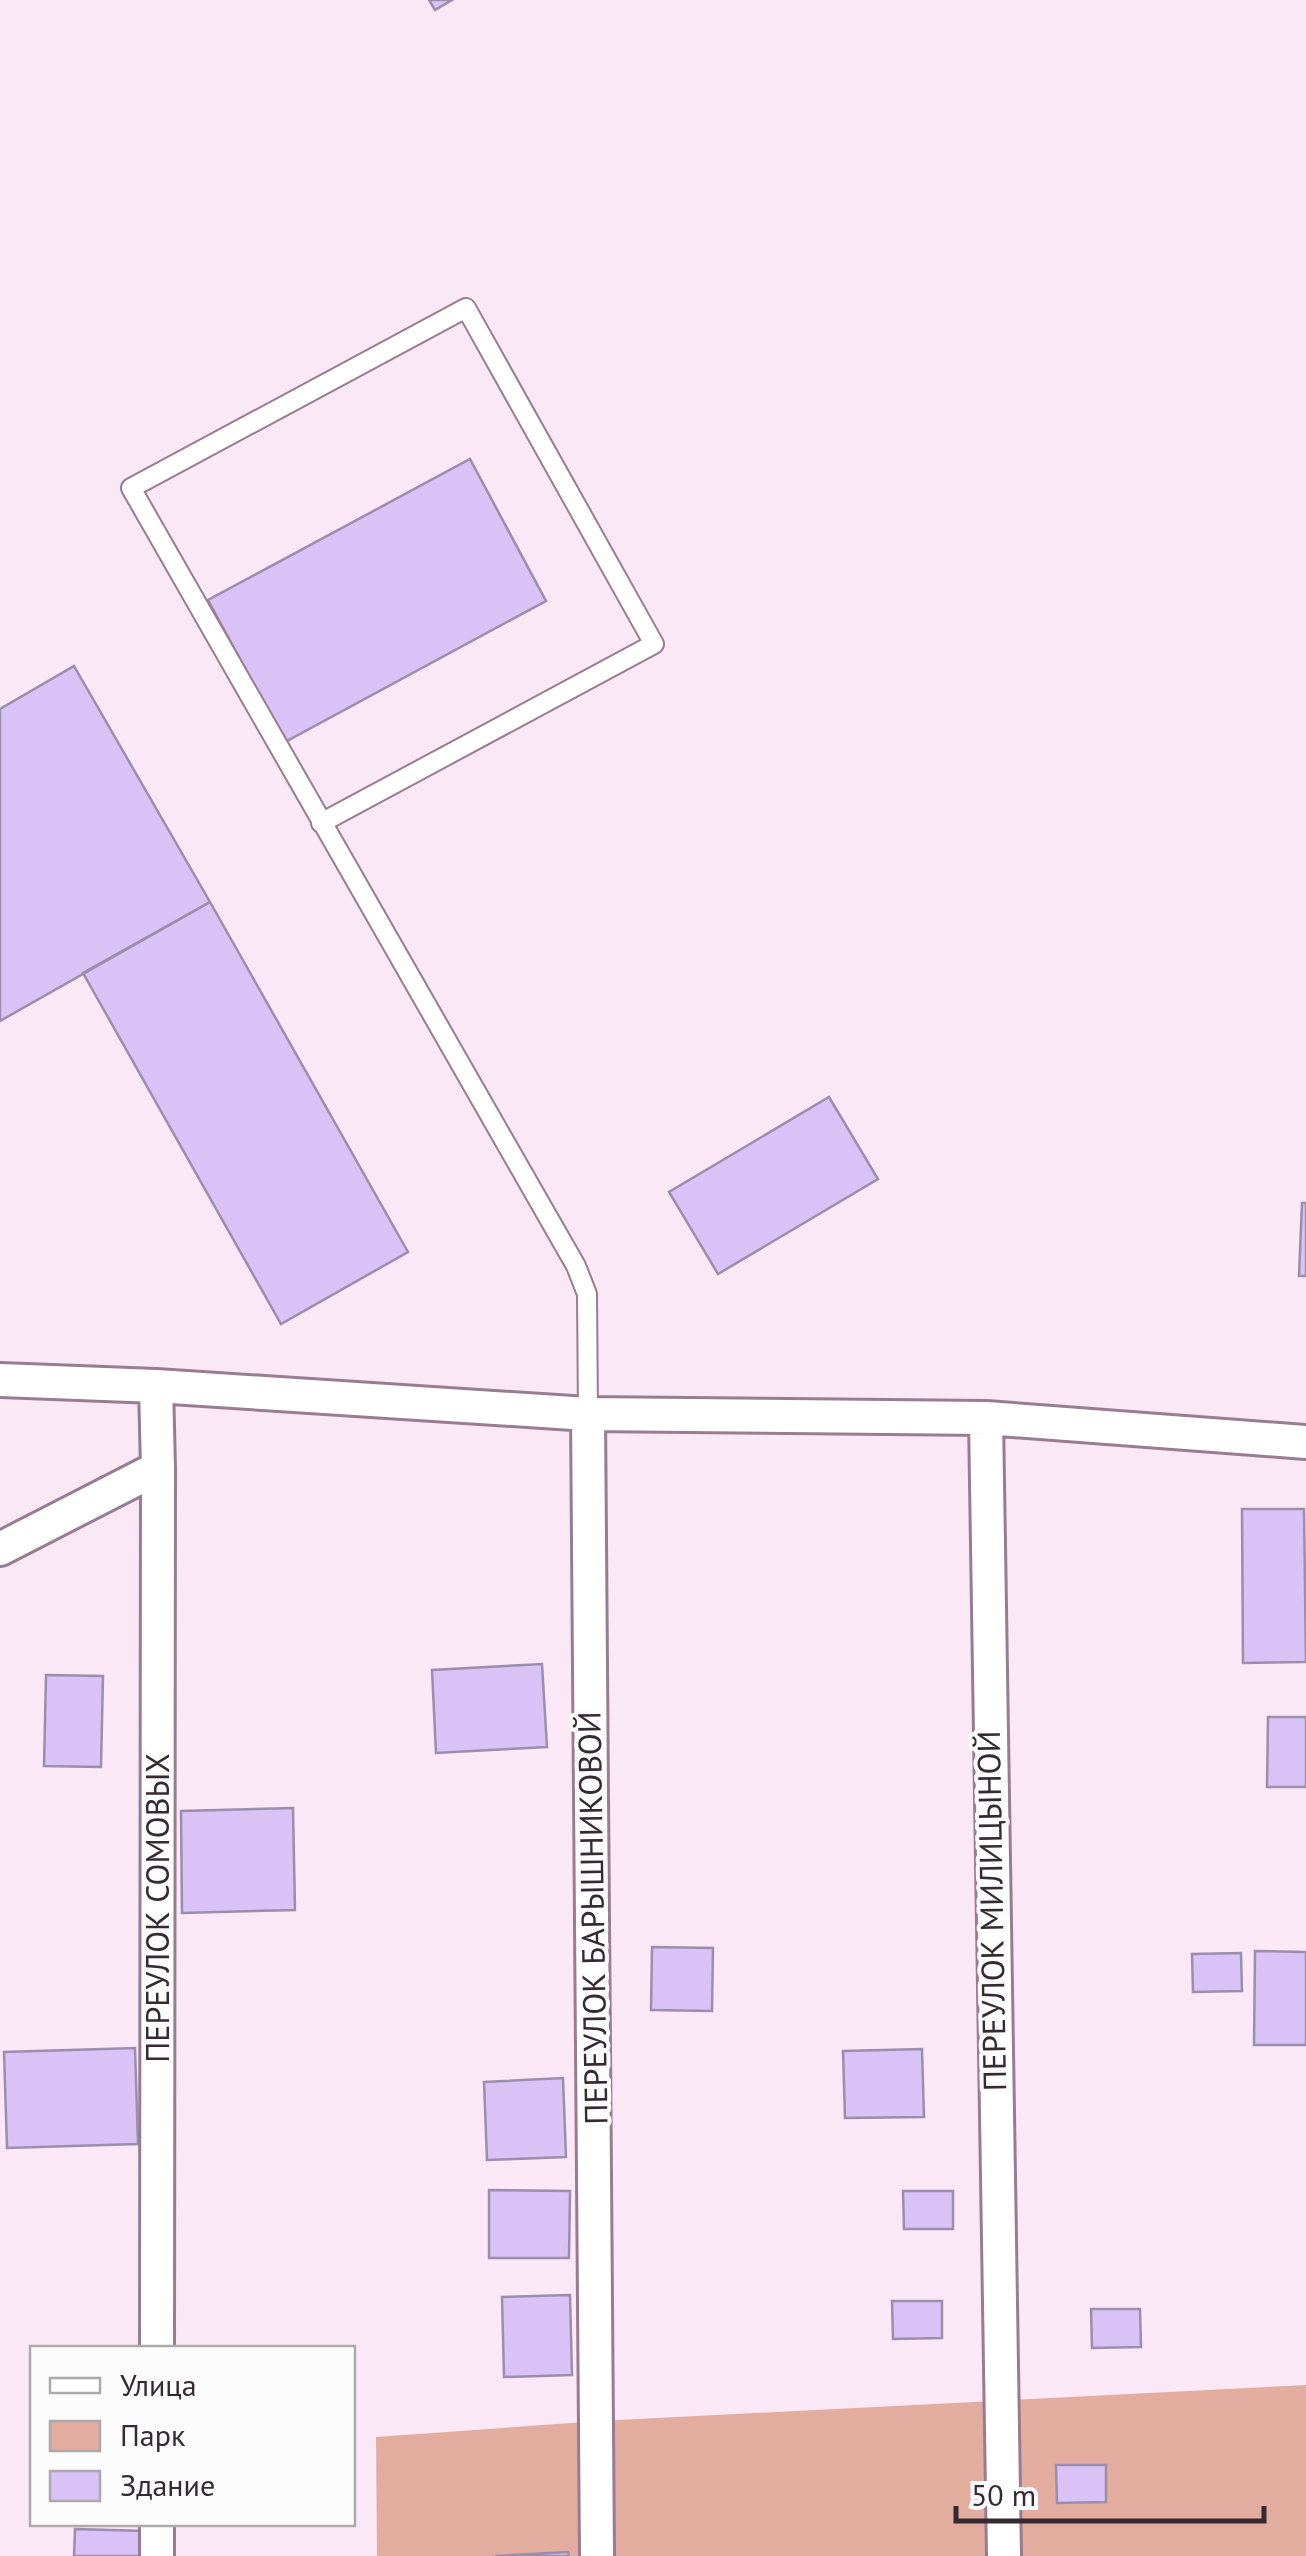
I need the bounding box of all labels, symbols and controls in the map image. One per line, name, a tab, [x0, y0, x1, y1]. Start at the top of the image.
street label: ПЕРЕУЛОК БАРЫШНИКОВОЙ	[567, 1711, 617, 2125]
street label: ПЕРЕУЛОК МИЛИЦЫНОЙ	[967, 1730, 1015, 2092]
street label: ПЕРЕУЛОК СОМОВЫХ	[136, 1753, 178, 2063]
legend	[30, 2346, 355, 2526]
text: Улица	[120, 2365, 197, 2404]
text: Парк	[120, 2415, 186, 2454]
scale bar	[956, 2461, 1264, 2523]
text: Здание	[120, 2465, 215, 2504]
text: 50 m	[971, 2475, 1036, 2514]

